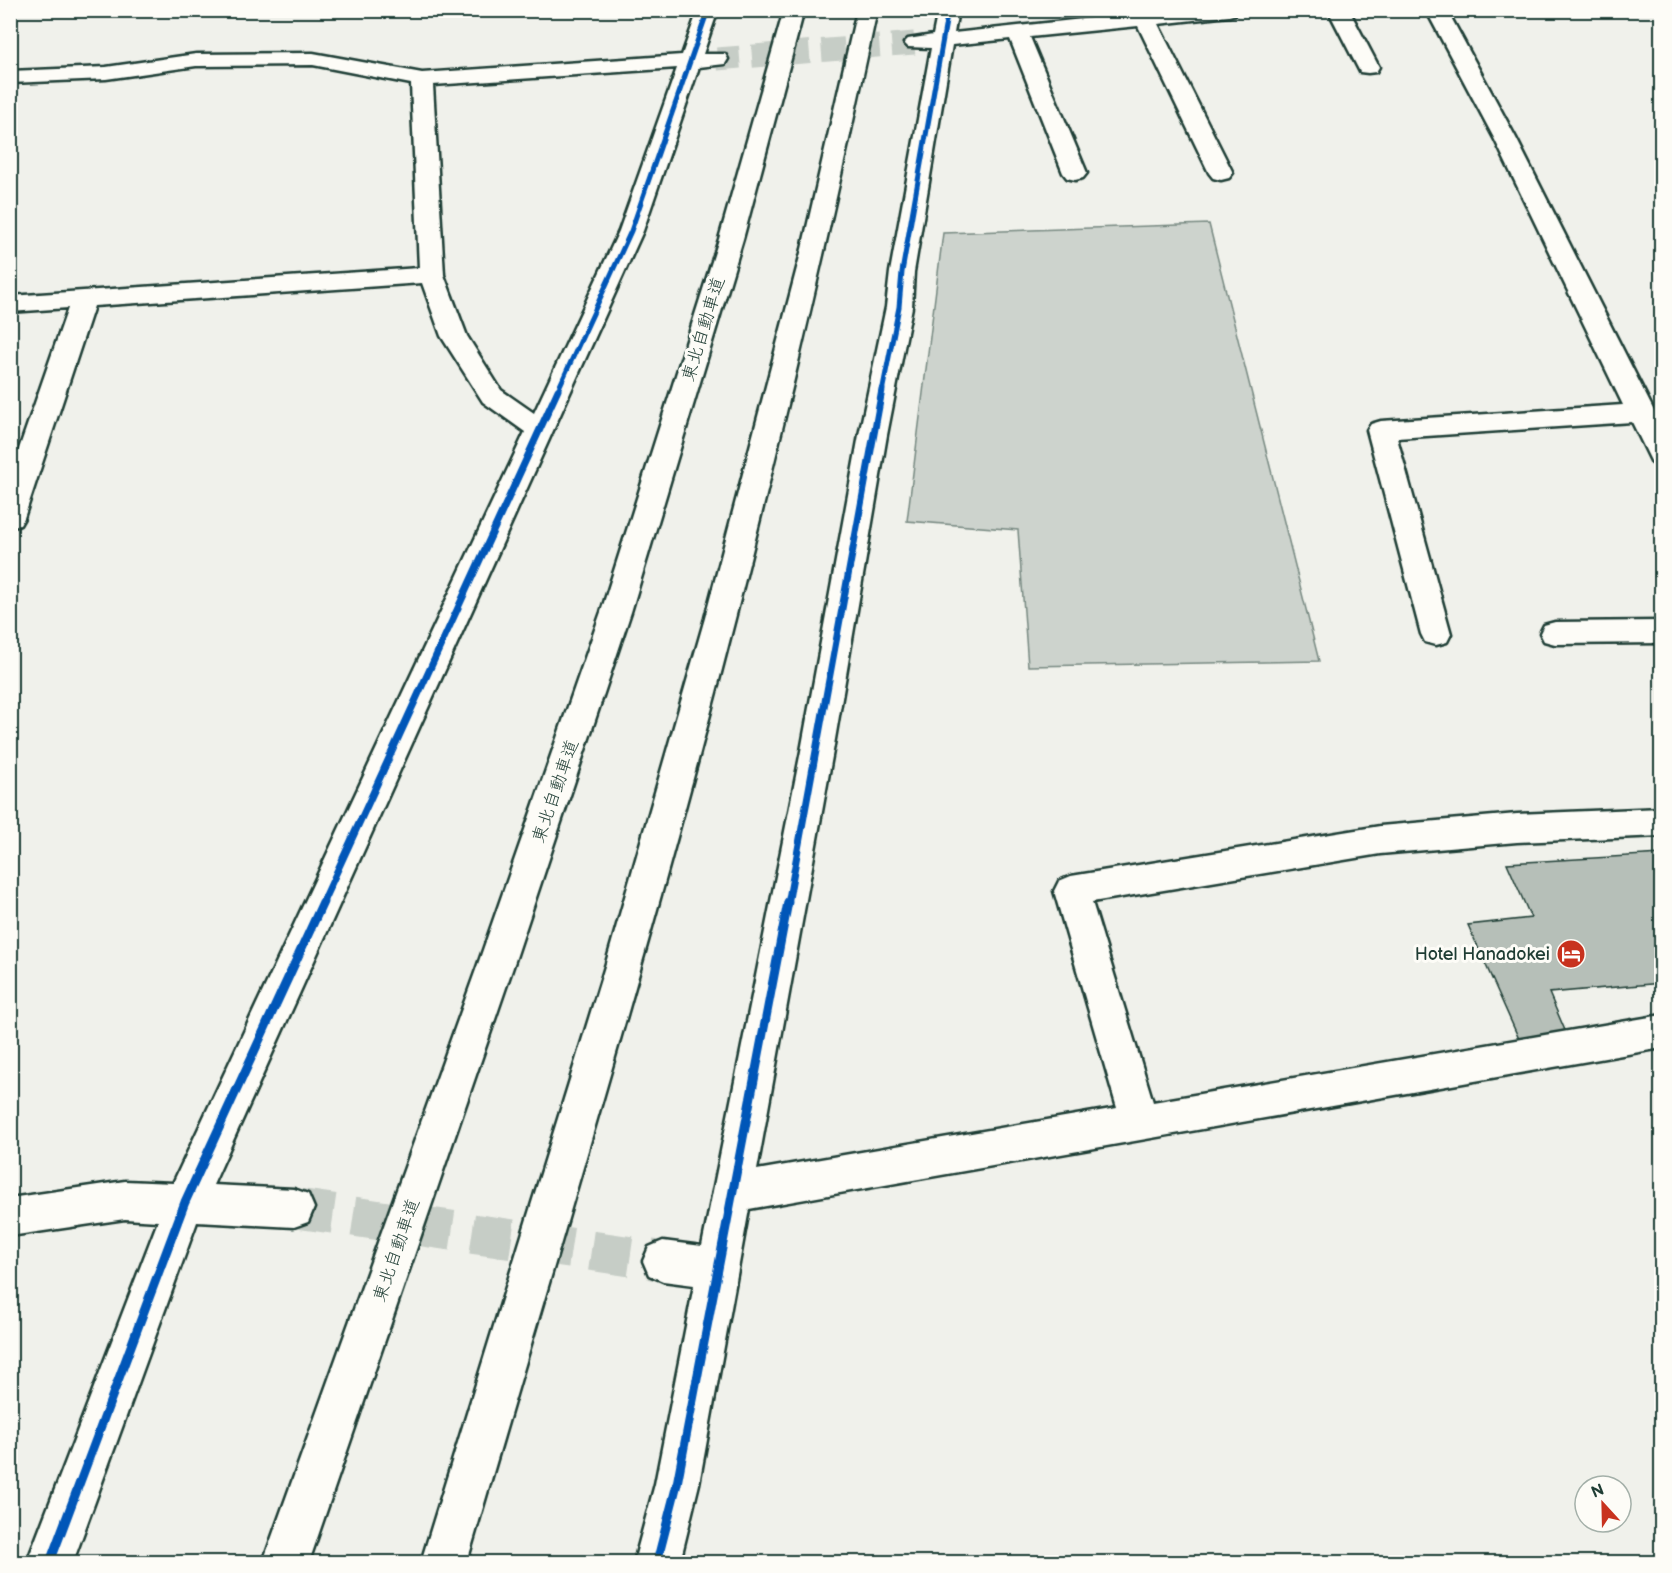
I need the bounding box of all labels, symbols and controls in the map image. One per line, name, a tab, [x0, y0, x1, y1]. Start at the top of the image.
street label: 東北自動車道	[678, 274, 729, 384]
street label: 東北自動車道	[528, 737, 583, 846]
hotel icon: Hotel Hanadokei	[1555, 938, 1587, 970]
place label: Hotel Hanadokei	[1415, 944, 1550, 965]
street label: 東北自動車道	[369, 1196, 424, 1305]
north arrow	[1573, 1474, 1633, 1534]
text: N	[1589, 1480, 1607, 1503]

